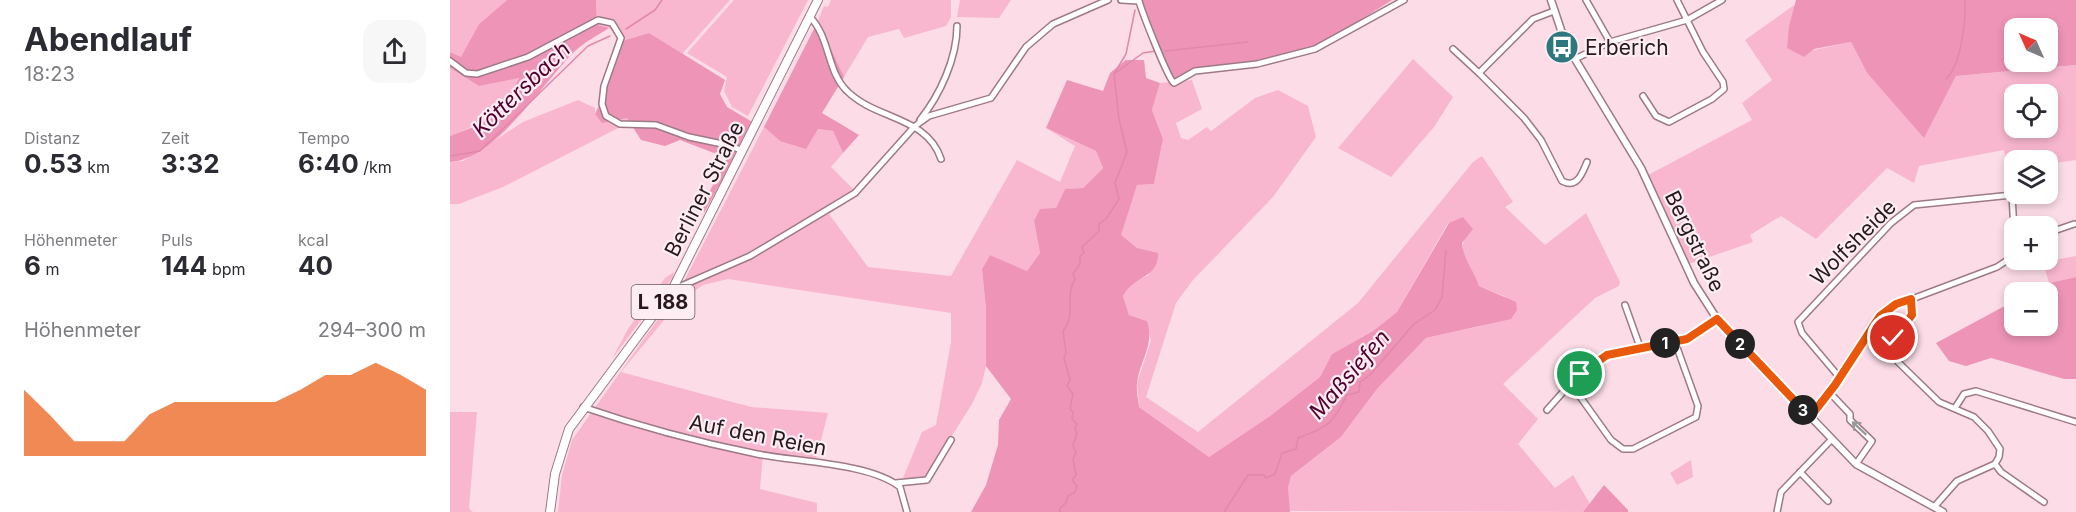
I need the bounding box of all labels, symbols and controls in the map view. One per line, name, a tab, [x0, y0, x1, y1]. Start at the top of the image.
north arrow	[2004, 18, 2058, 72]
map controls	[2004, 18, 2058, 336]
text: Abendlauf	[24, 19, 192, 59]
button: share	[363, 20, 426, 83]
bus stop icon: Erberich	[1544, 29, 1580, 65]
place label: Erberich	[1585, 35, 1669, 60]
water label: Köttersbach	[467, 36, 575, 142]
text: 18:23	[24, 62, 75, 86]
button: locate	[2004, 84, 2058, 138]
street label: Berliner Straße	[659, 117, 749, 261]
text: Distanz	[24, 128, 80, 148]
text: Zeit	[161, 128, 190, 148]
text: Tempo	[298, 128, 350, 148]
text: 0.53	[24, 148, 83, 179]
text: 3:32	[161, 148, 220, 179]
text: 6:40	[298, 148, 359, 179]
button: layers	[2004, 150, 2058, 204]
text: km	[83, 157, 110, 177]
text: /km	[359, 157, 392, 177]
street label: Bergstraße	[1660, 186, 1730, 296]
street label: Wolfsheide	[1805, 194, 1901, 290]
button: +	[2004, 216, 2058, 270]
text: Höhenmeter	[24, 230, 118, 250]
text: Puls	[161, 230, 193, 250]
text: kcal	[298, 230, 329, 250]
text: 6	[24, 250, 41, 281]
text: 144	[161, 250, 207, 281]
text: 40	[298, 250, 333, 281]
text: m	[41, 259, 59, 279]
text: bpm	[207, 259, 246, 279]
button: −	[2004, 282, 2058, 336]
road number: L 188	[632, 285, 694, 319]
pin	[1867, 312, 1918, 363]
text: Höhenmeter	[24, 318, 141, 342]
text: 294–300 m	[318, 318, 426, 342]
icon: check	[1876, 321, 1909, 354]
water label: Maßsiefen	[1303, 324, 1395, 424]
pin: 1	[1650, 328, 1680, 358]
pin: 2	[1725, 329, 1755, 359]
text: 1	[1662, 333, 1668, 353]
text: 2	[1735, 334, 1745, 354]
pin	[1554, 348, 1605, 399]
icon: arrive	[1563, 357, 1596, 390]
pin: 3	[1788, 395, 1818, 425]
text: 3	[1798, 400, 1808, 420]
street label: Auf den Reien	[687, 409, 829, 461]
one-way arrow	[1852, 421, 1867, 435]

